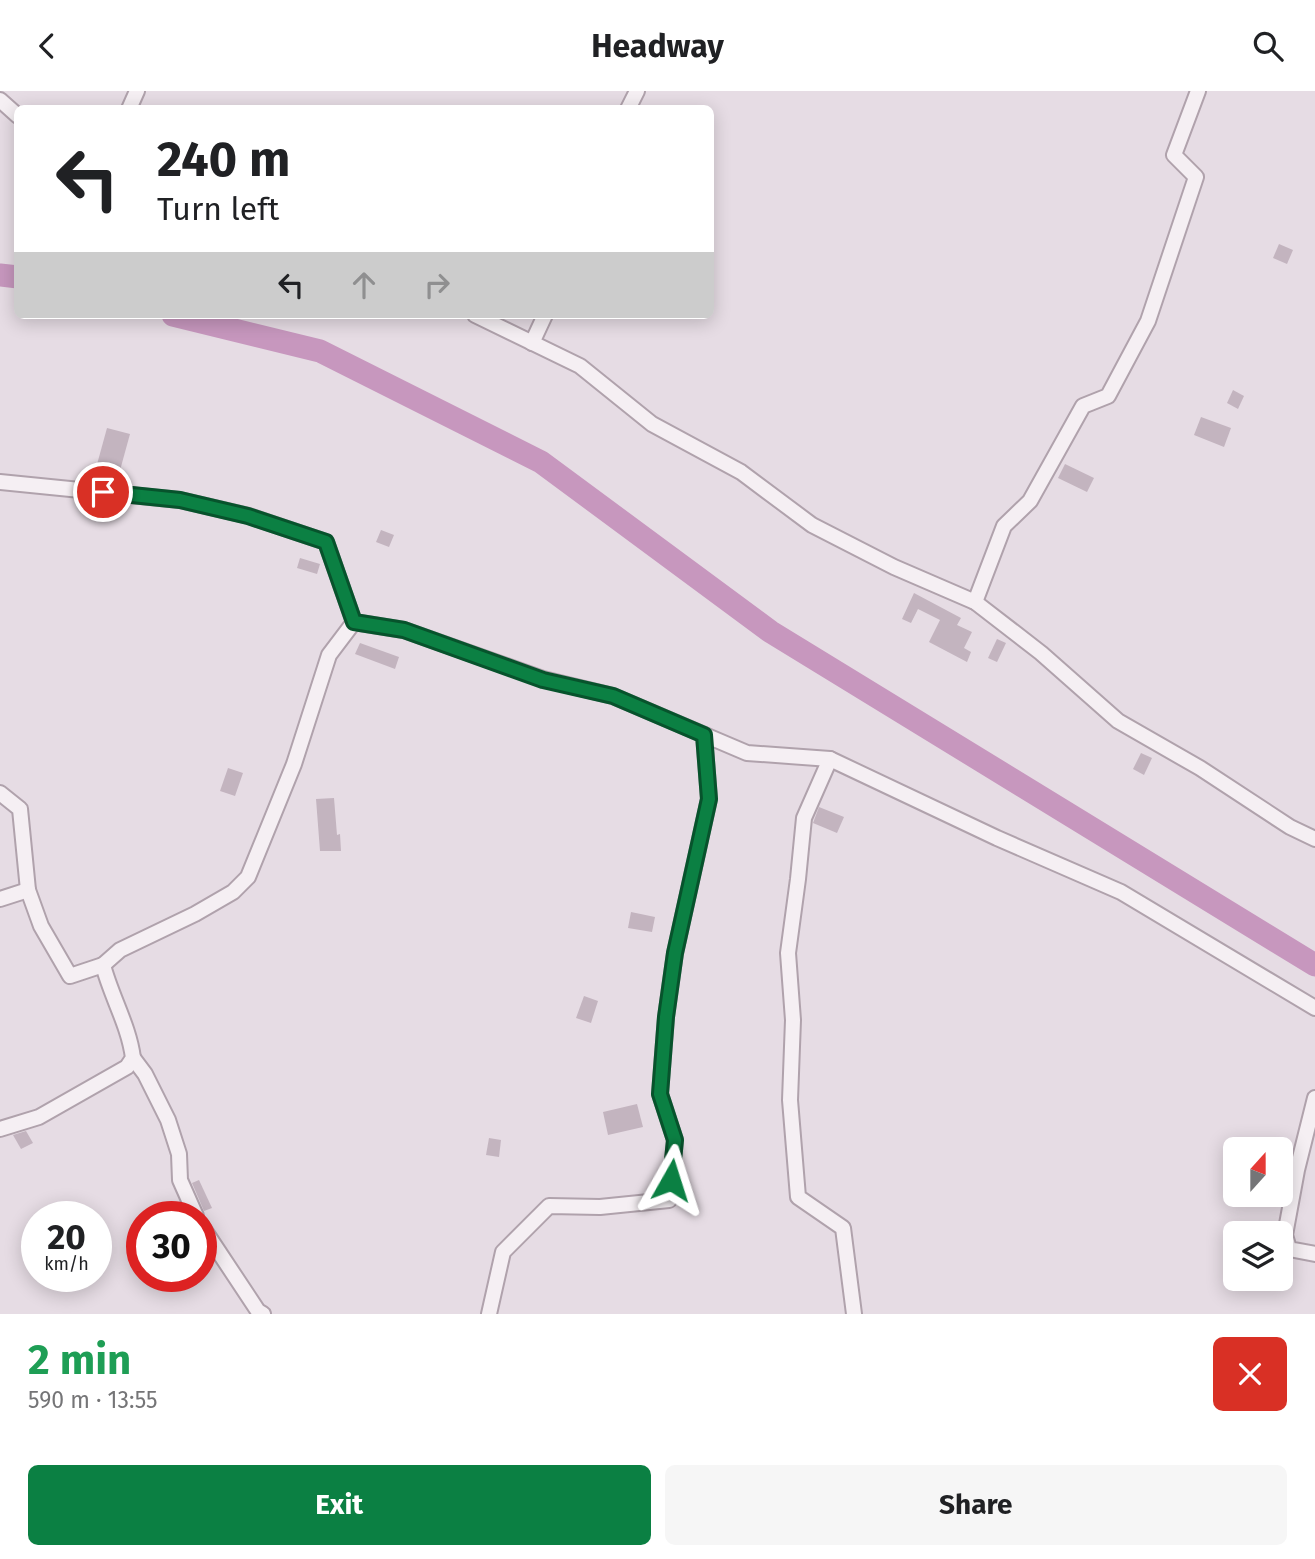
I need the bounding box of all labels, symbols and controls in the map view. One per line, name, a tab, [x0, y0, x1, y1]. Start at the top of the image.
icon: back	[28, 27, 66, 65]
text: Headway	[591, 27, 724, 65]
icon: search	[1249, 27, 1287, 65]
text: 240 m	[157, 130, 290, 189]
icon: left	[42, 133, 133, 224]
text: Turn left	[157, 190, 279, 228]
icon: left	[272, 266, 310, 304]
icon: ahead	[345, 266, 383, 304]
icon: right	[418, 266, 456, 304]
pin	[73, 462, 133, 522]
icon: arrive	[84, 473, 122, 511]
north arrow	[1223, 1137, 1293, 1207]
map controls	[1223, 1137, 1293, 1291]
position arrow	[634, 1143, 708, 1217]
speed limit sign: 30	[126, 1201, 217, 1292]
text: 20	[47, 1216, 86, 1258]
button: layers	[1223, 1221, 1293, 1291]
text: km/h	[44, 1253, 89, 1275]
text: 2 min	[28, 1335, 131, 1385]
button: close	[1213, 1337, 1287, 1411]
text: 590 m · 13:55	[28, 1386, 158, 1414]
button: Exit	[28, 1465, 651, 1545]
button: Share	[665, 1465, 1287, 1545]

